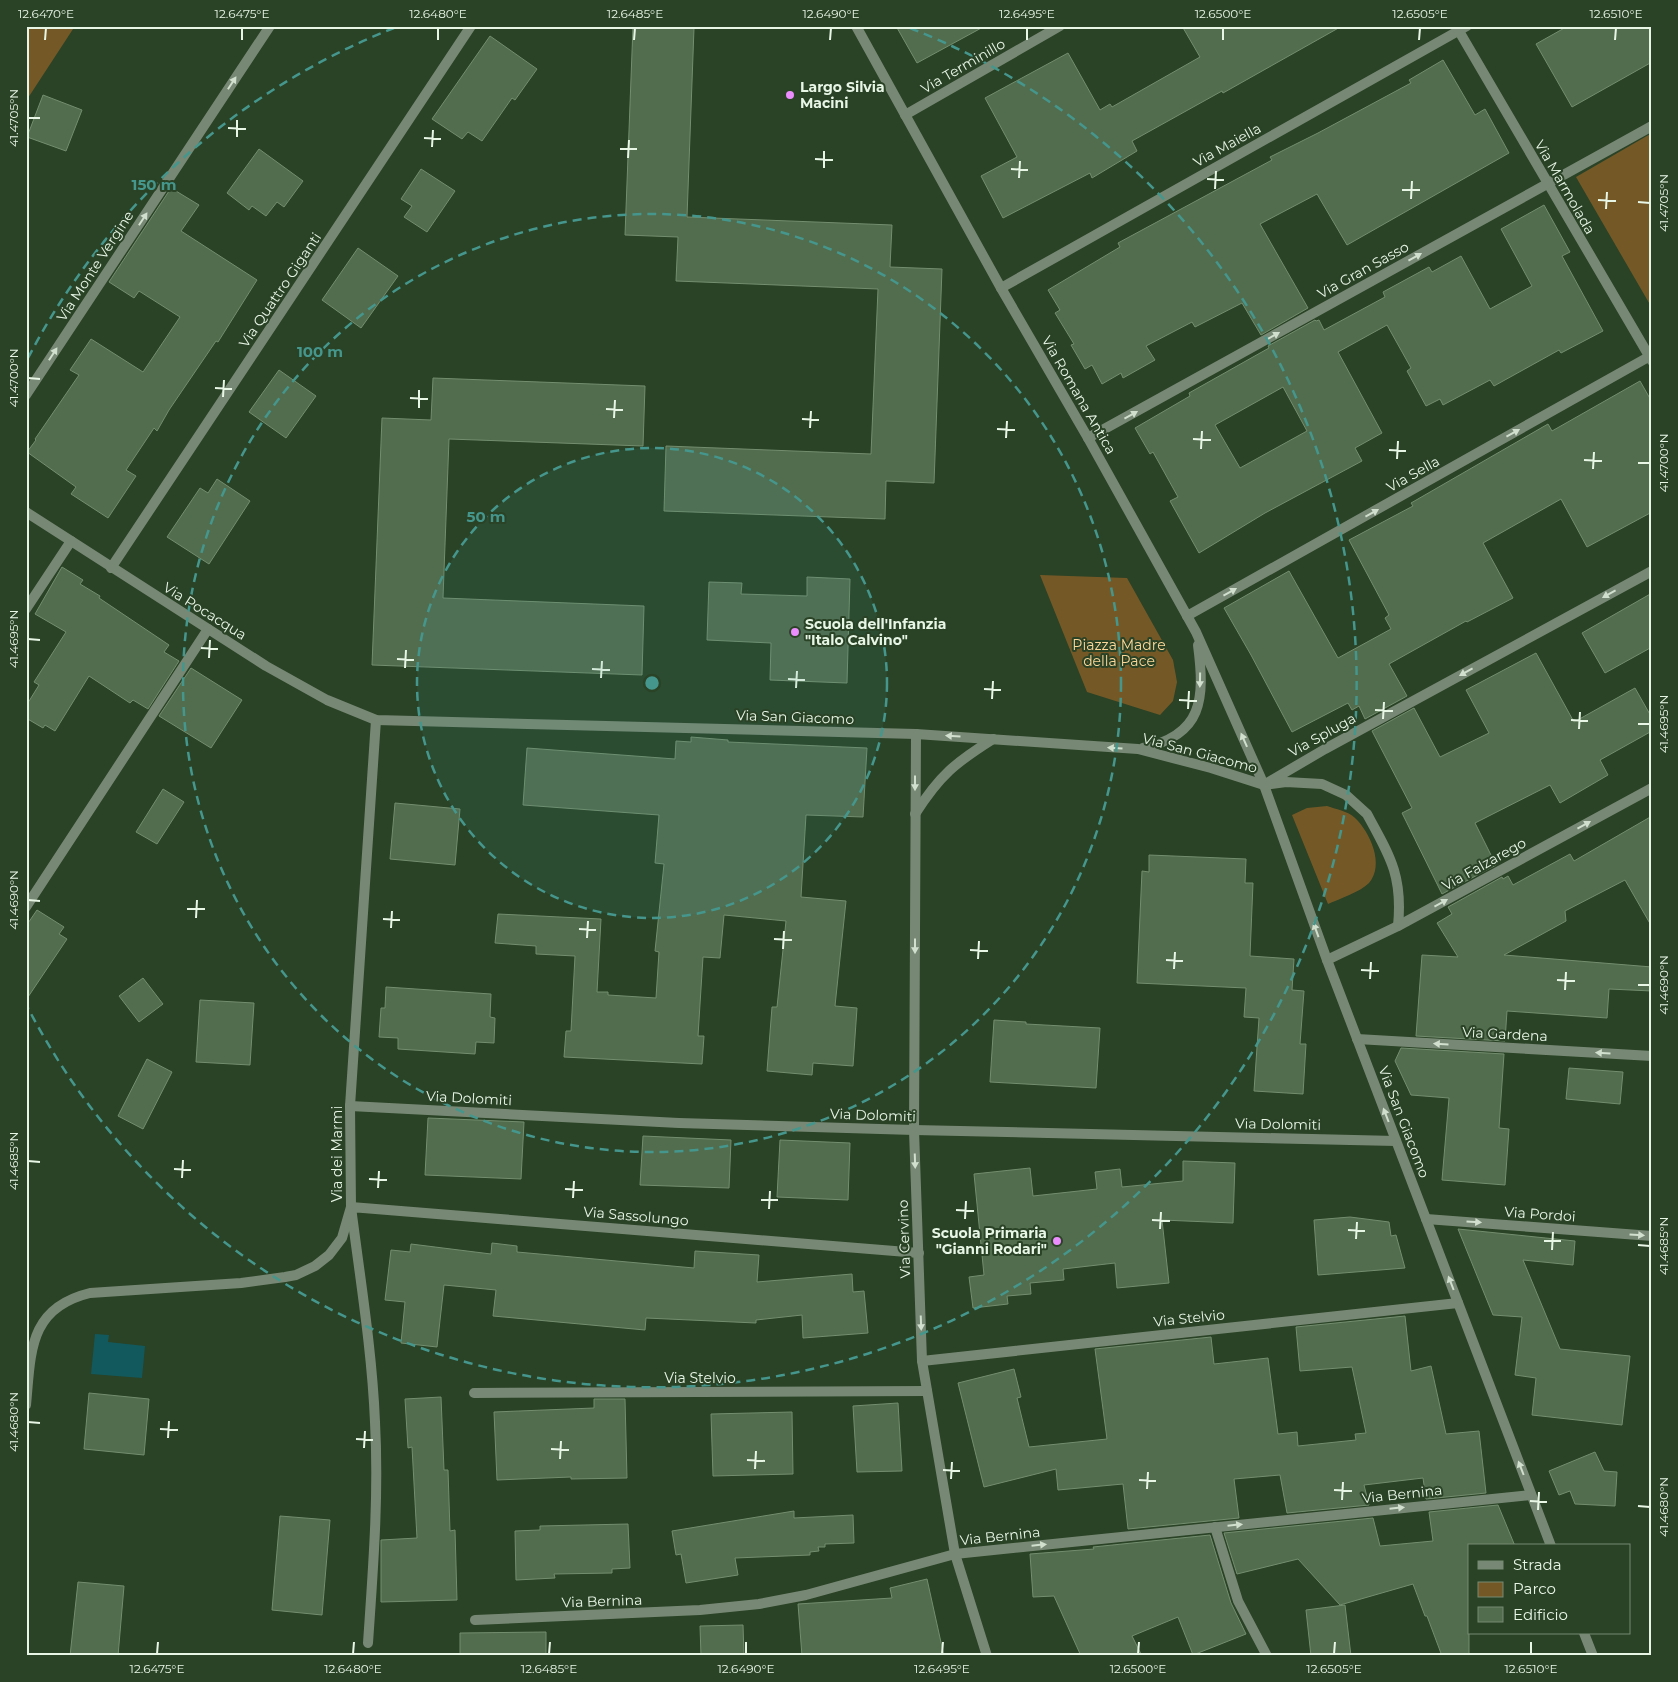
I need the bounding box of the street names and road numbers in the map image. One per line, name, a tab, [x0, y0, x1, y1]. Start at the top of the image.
street label: Via Terminillo	[918, 34, 1009, 97]
street label: Via Maiella	[1190, 119, 1264, 171]
street label: Via Marmolada	[1531, 137, 1599, 237]
street label: Via Monte Vergine	[52, 207, 138, 325]
street label: Via Quattro Giganti	[235, 229, 325, 351]
street label: Via Gran Sasso	[1314, 237, 1412, 303]
street label: Via Romana Antica	[1038, 333, 1120, 457]
street label: Via Sella	[1383, 452, 1443, 496]
street label: Via Pocacqua	[160, 578, 250, 644]
street label: Via San Giacomo	[736, 706, 855, 728]
street label: Via Spluga	[1285, 709, 1359, 761]
street label: Via San Giacomo	[1141, 729, 1260, 777]
street label: Via Falzarego	[1439, 833, 1529, 895]
street label: Via Gardena	[1462, 1023, 1548, 1045]
street label: Via San Giacomo	[1374, 1064, 1434, 1181]
street label: Via Dolomiti	[426, 1087, 512, 1109]
street label: Via Dolomiti	[830, 1105, 916, 1125]
street label: Via dei Marmi	[328, 1106, 346, 1202]
street label: Via Dolomiti	[1235, 1114, 1321, 1134]
street label: Via Cervino	[894, 1199, 914, 1279]
street label: Via Sassolungo	[583, 1202, 690, 1230]
street label: Via Pordoi	[1504, 1203, 1576, 1225]
street label: Via Stelvio	[1152, 1305, 1226, 1331]
street label: Via Stelvio	[664, 1369, 736, 1387]
street label: Via Bernina	[1361, 1481, 1443, 1507]
street label: Via Bernina	[959, 1523, 1041, 1549]
street label: Via Bernina	[561, 1591, 643, 1611]

